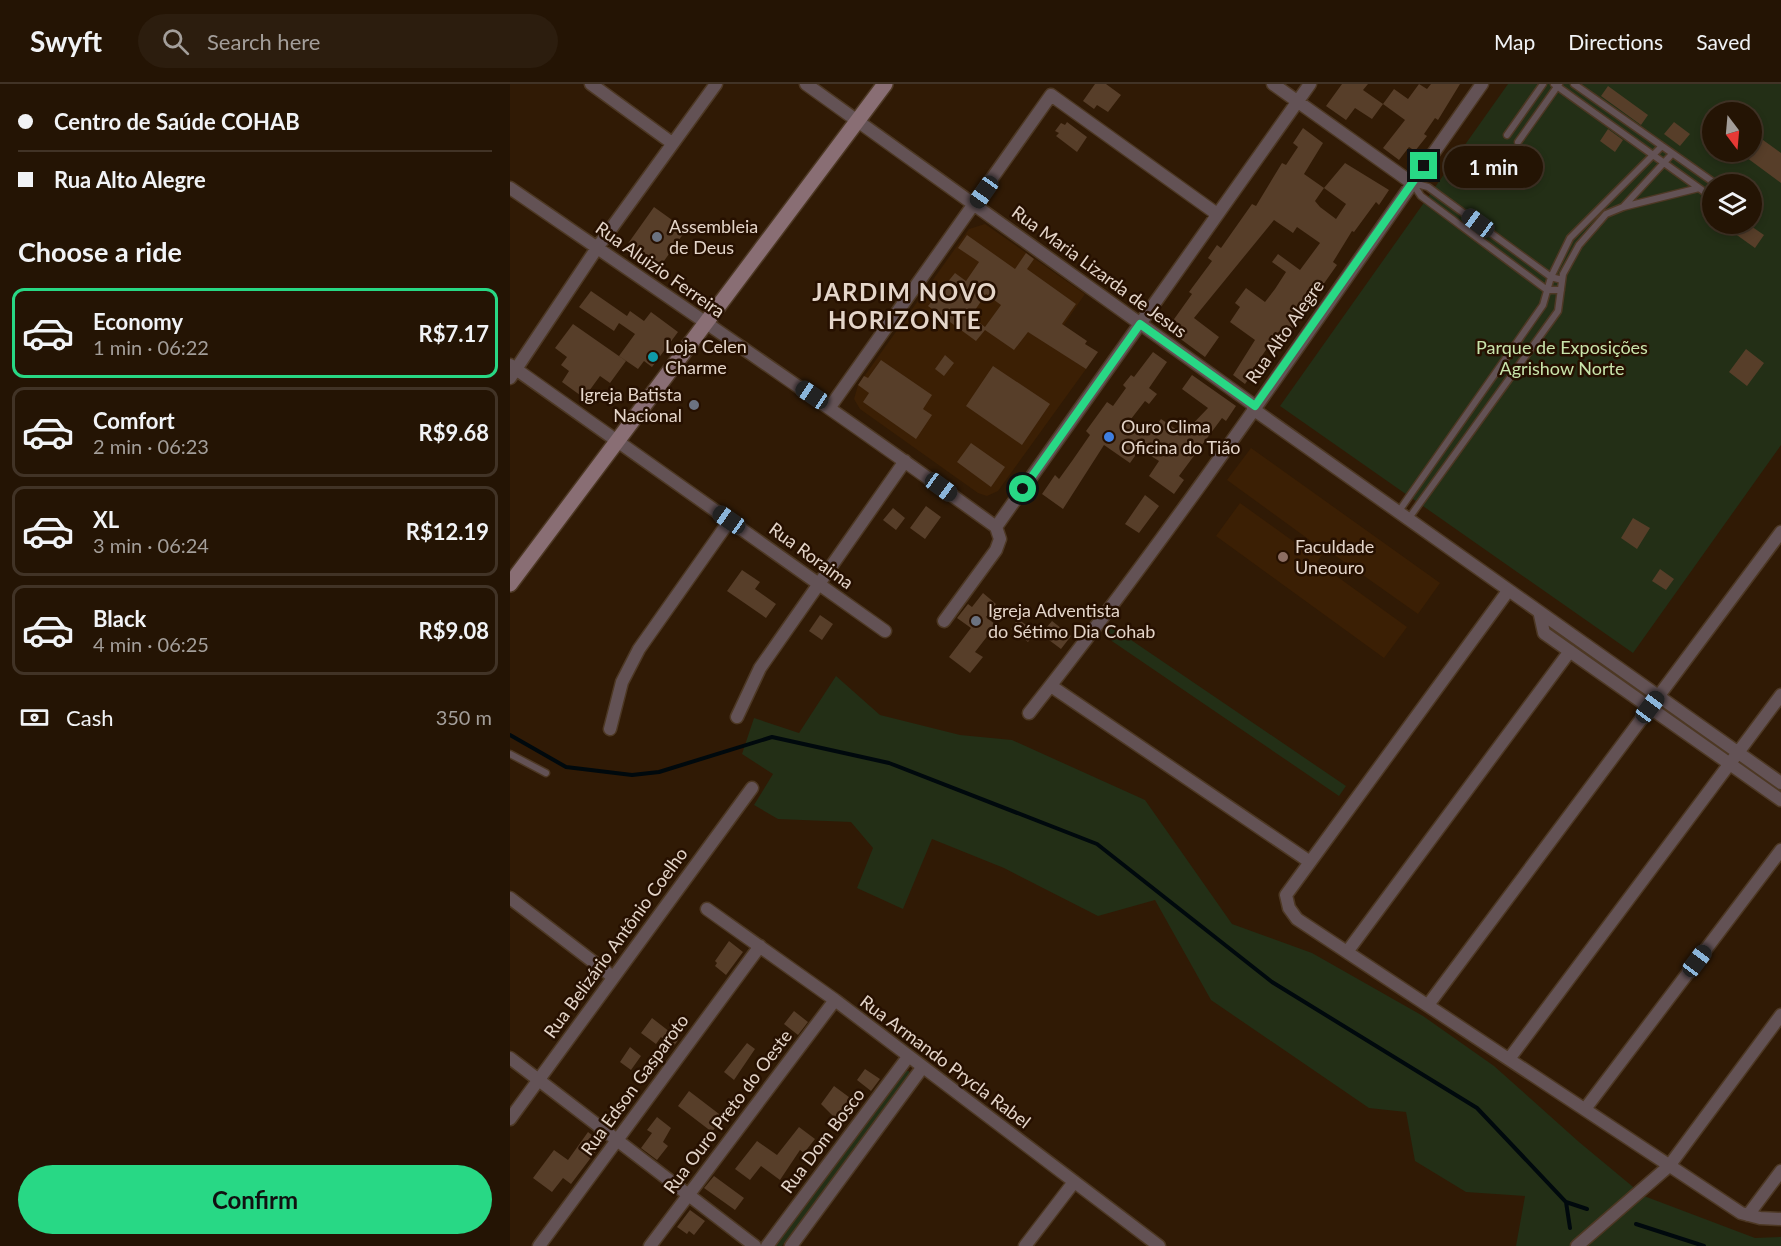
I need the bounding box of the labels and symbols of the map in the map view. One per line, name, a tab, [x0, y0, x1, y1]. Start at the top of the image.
north arrow	[1702, 102, 1762, 162]
callout: 1 min	[1445, 145, 1544, 187]
route end	[1410, 152, 1437, 179]
car	[966, 172, 1002, 212]
street label: Rua Maria Lizarda de Jesus	[1008, 200, 1192, 342]
car	[1458, 205, 1498, 241]
place label: Assembleia de Deus	[669, 215, 758, 258]
street label: Rua Aluizio Ferreira	[592, 216, 729, 322]
marker: Assembleia de Deus	[650, 230, 664, 244]
street label: Rua Alto Alegre	[1240, 275, 1328, 388]
district label: JARDIM NOVO HORIZONTE	[812, 277, 998, 334]
place label: Loja Celen Charme	[665, 335, 747, 378]
park label: Parque de Exposições Agrishow Norte	[1476, 336, 1648, 379]
marker: Loja Celen Charme	[646, 350, 660, 364]
car	[792, 377, 832, 413]
place label: Igreja Batista Nacional	[580, 383, 682, 426]
marker: Igreja Batista Nacional	[687, 398, 701, 412]
place label: Ouro Clima Oficina do Tião	[1121, 415, 1241, 458]
marker: Ouro Clima Oficina do Tião	[1102, 430, 1116, 444]
car	[921, 469, 961, 505]
route start	[1009, 475, 1036, 502]
car	[709, 502, 749, 538]
street label: Rua Roraima	[765, 517, 858, 593]
place label: Faculdade Uneouro	[1295, 535, 1374, 578]
marker: Faculdade Uneouro	[1276, 550, 1290, 564]
place label: Igreja Adventista do Sétimo Dia Cohab	[988, 599, 1155, 642]
marker: Igreja Adventista do Sétimo Dia Cohab	[969, 614, 983, 628]
car	[1632, 687, 1668, 727]
street label: Rua Belizário Antônio Coelho	[539, 843, 692, 1042]
car	[1679, 941, 1715, 981]
street label: Rua Armando Prycla Rabel	[856, 990, 1035, 1133]
street label: Rua Edson Gasparoto	[576, 1010, 693, 1159]
street label: Rua Ouro Preto do Oeste	[658, 1025, 796, 1198]
street label: Rua Dom Bosco	[776, 1084, 869, 1197]

